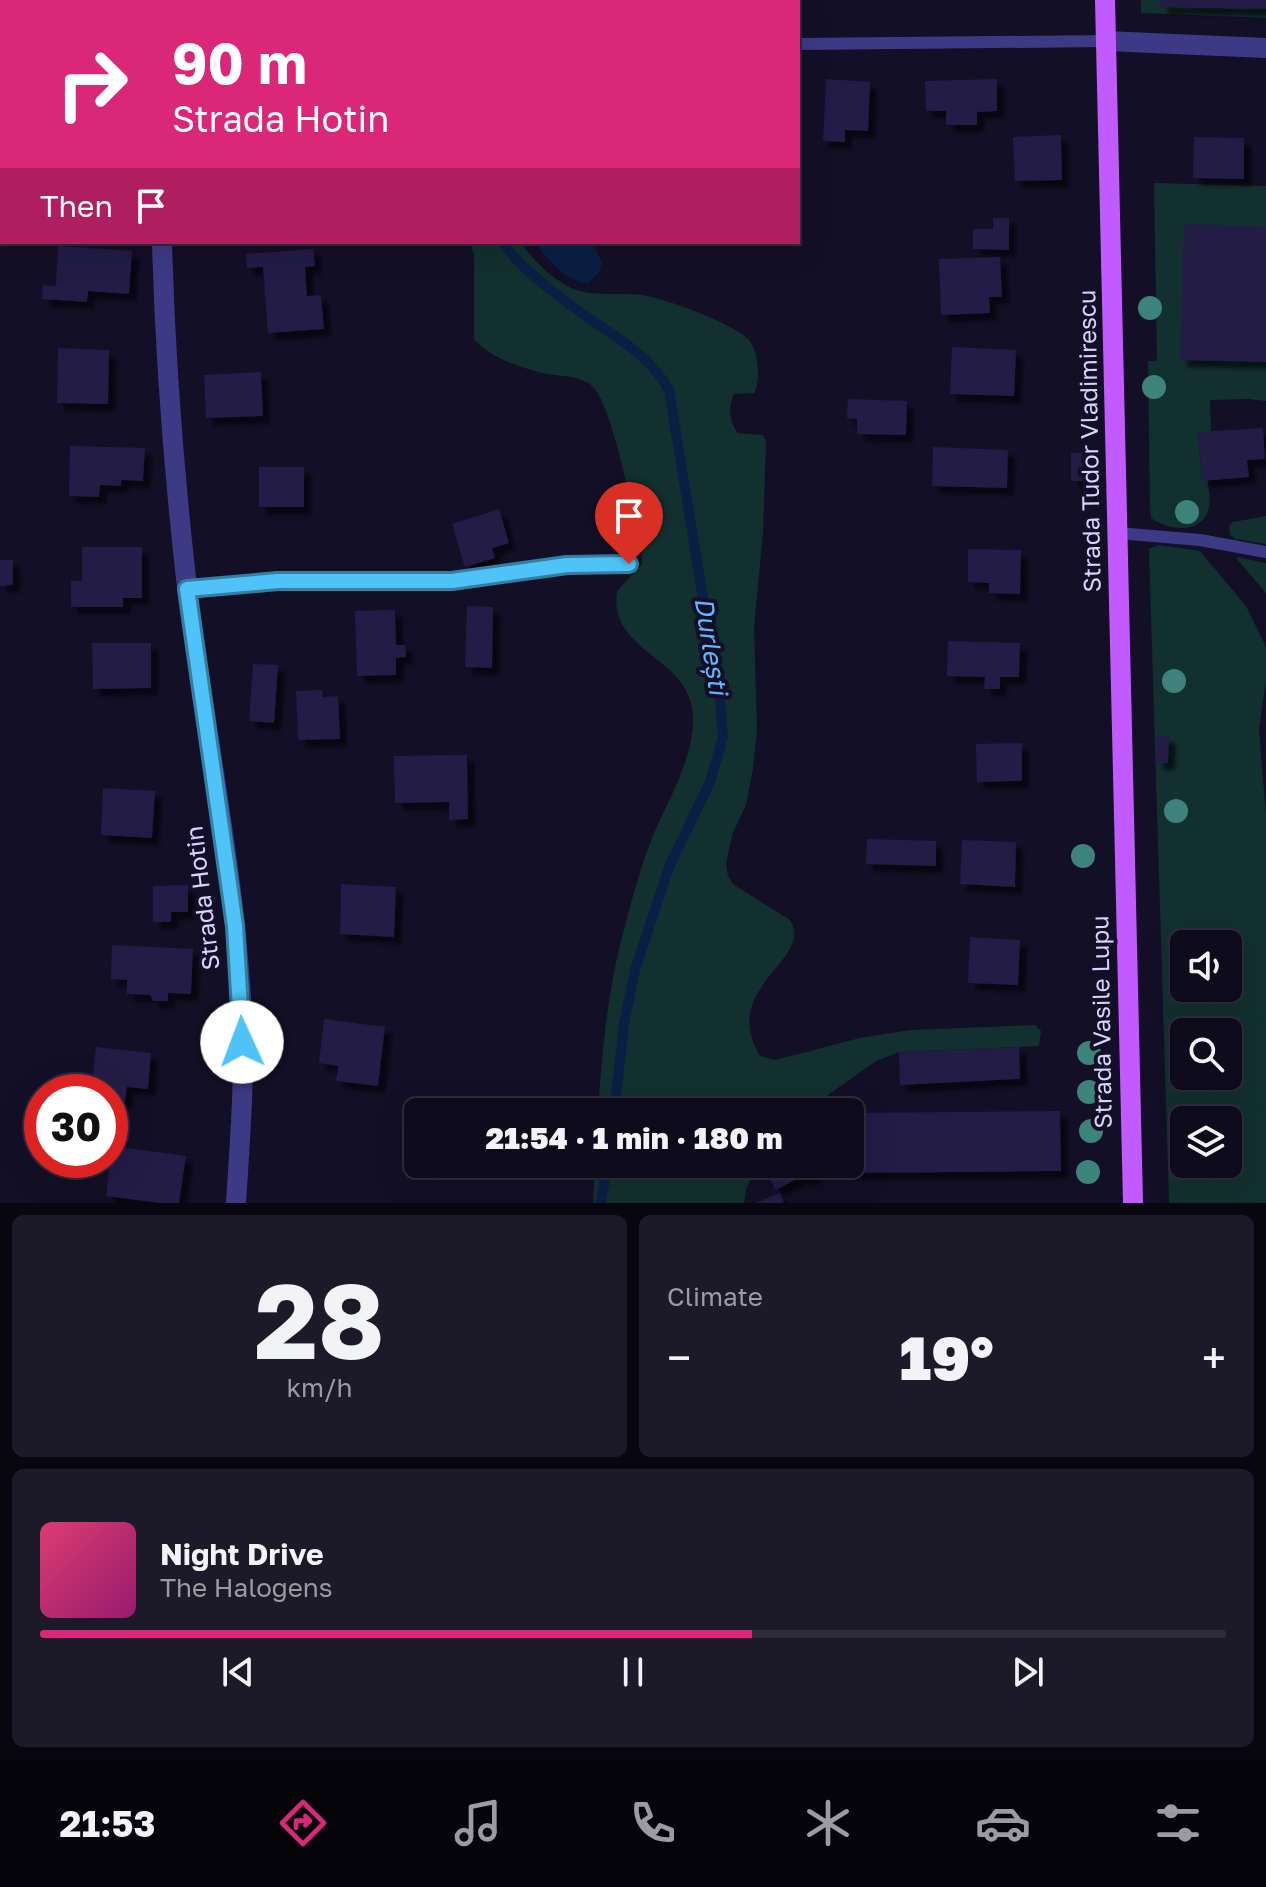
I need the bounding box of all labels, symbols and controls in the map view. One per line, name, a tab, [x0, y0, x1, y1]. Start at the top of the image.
text: 90 m	[172, 29, 307, 96]
icon: right	[40, 32, 144, 136]
text: Strada Hotin	[172, 97, 389, 140]
icon: arrive	[129, 184, 173, 228]
text: Then	[40, 188, 113, 224]
street label: Strada Tudor Vladimirescu	[1071, 289, 1106, 593]
pin	[595, 482, 663, 564]
icon: arrive	[607, 494, 651, 538]
water label: Durlești	[688, 595, 735, 700]
street label: Strada Hotin	[178, 824, 225, 972]
street label: Strada Vasile Lupu	[1084, 915, 1117, 1129]
map controls	[1170, 930, 1242, 1178]
button: sound	[1170, 930, 1242, 1002]
position arrow	[200, 1000, 284, 1084]
button: search	[1170, 1018, 1242, 1090]
speed limit sign: 30	[24, 1074, 128, 1178]
button: layers	[1170, 1106, 1242, 1178]
text: 21:54 · 1 min · 180 m	[485, 1120, 783, 1156]
text: 28	[254, 1257, 385, 1382]
text: Climate	[667, 1281, 763, 1312]
text: 19°	[899, 1321, 994, 1393]
text: −	[667, 1331, 691, 1384]
text: +	[1202, 1331, 1226, 1384]
text: km/h	[286, 1372, 353, 1403]
text: Night Drive	[160, 1536, 324, 1572]
text: The Halogens	[160, 1572, 333, 1603]
icon: previous	[216, 1650, 260, 1694]
icon: pause	[611, 1650, 655, 1694]
icon: next	[1006, 1650, 1050, 1694]
icon: directions	[275, 1795, 331, 1851]
icon: music	[450, 1795, 506, 1851]
icon: phone	[625, 1795, 681, 1851]
icon: climate	[800, 1795, 856, 1851]
icon: car	[975, 1795, 1031, 1851]
icon: filters	[1150, 1795, 1206, 1851]
text: 21:53	[60, 1802, 156, 1845]

